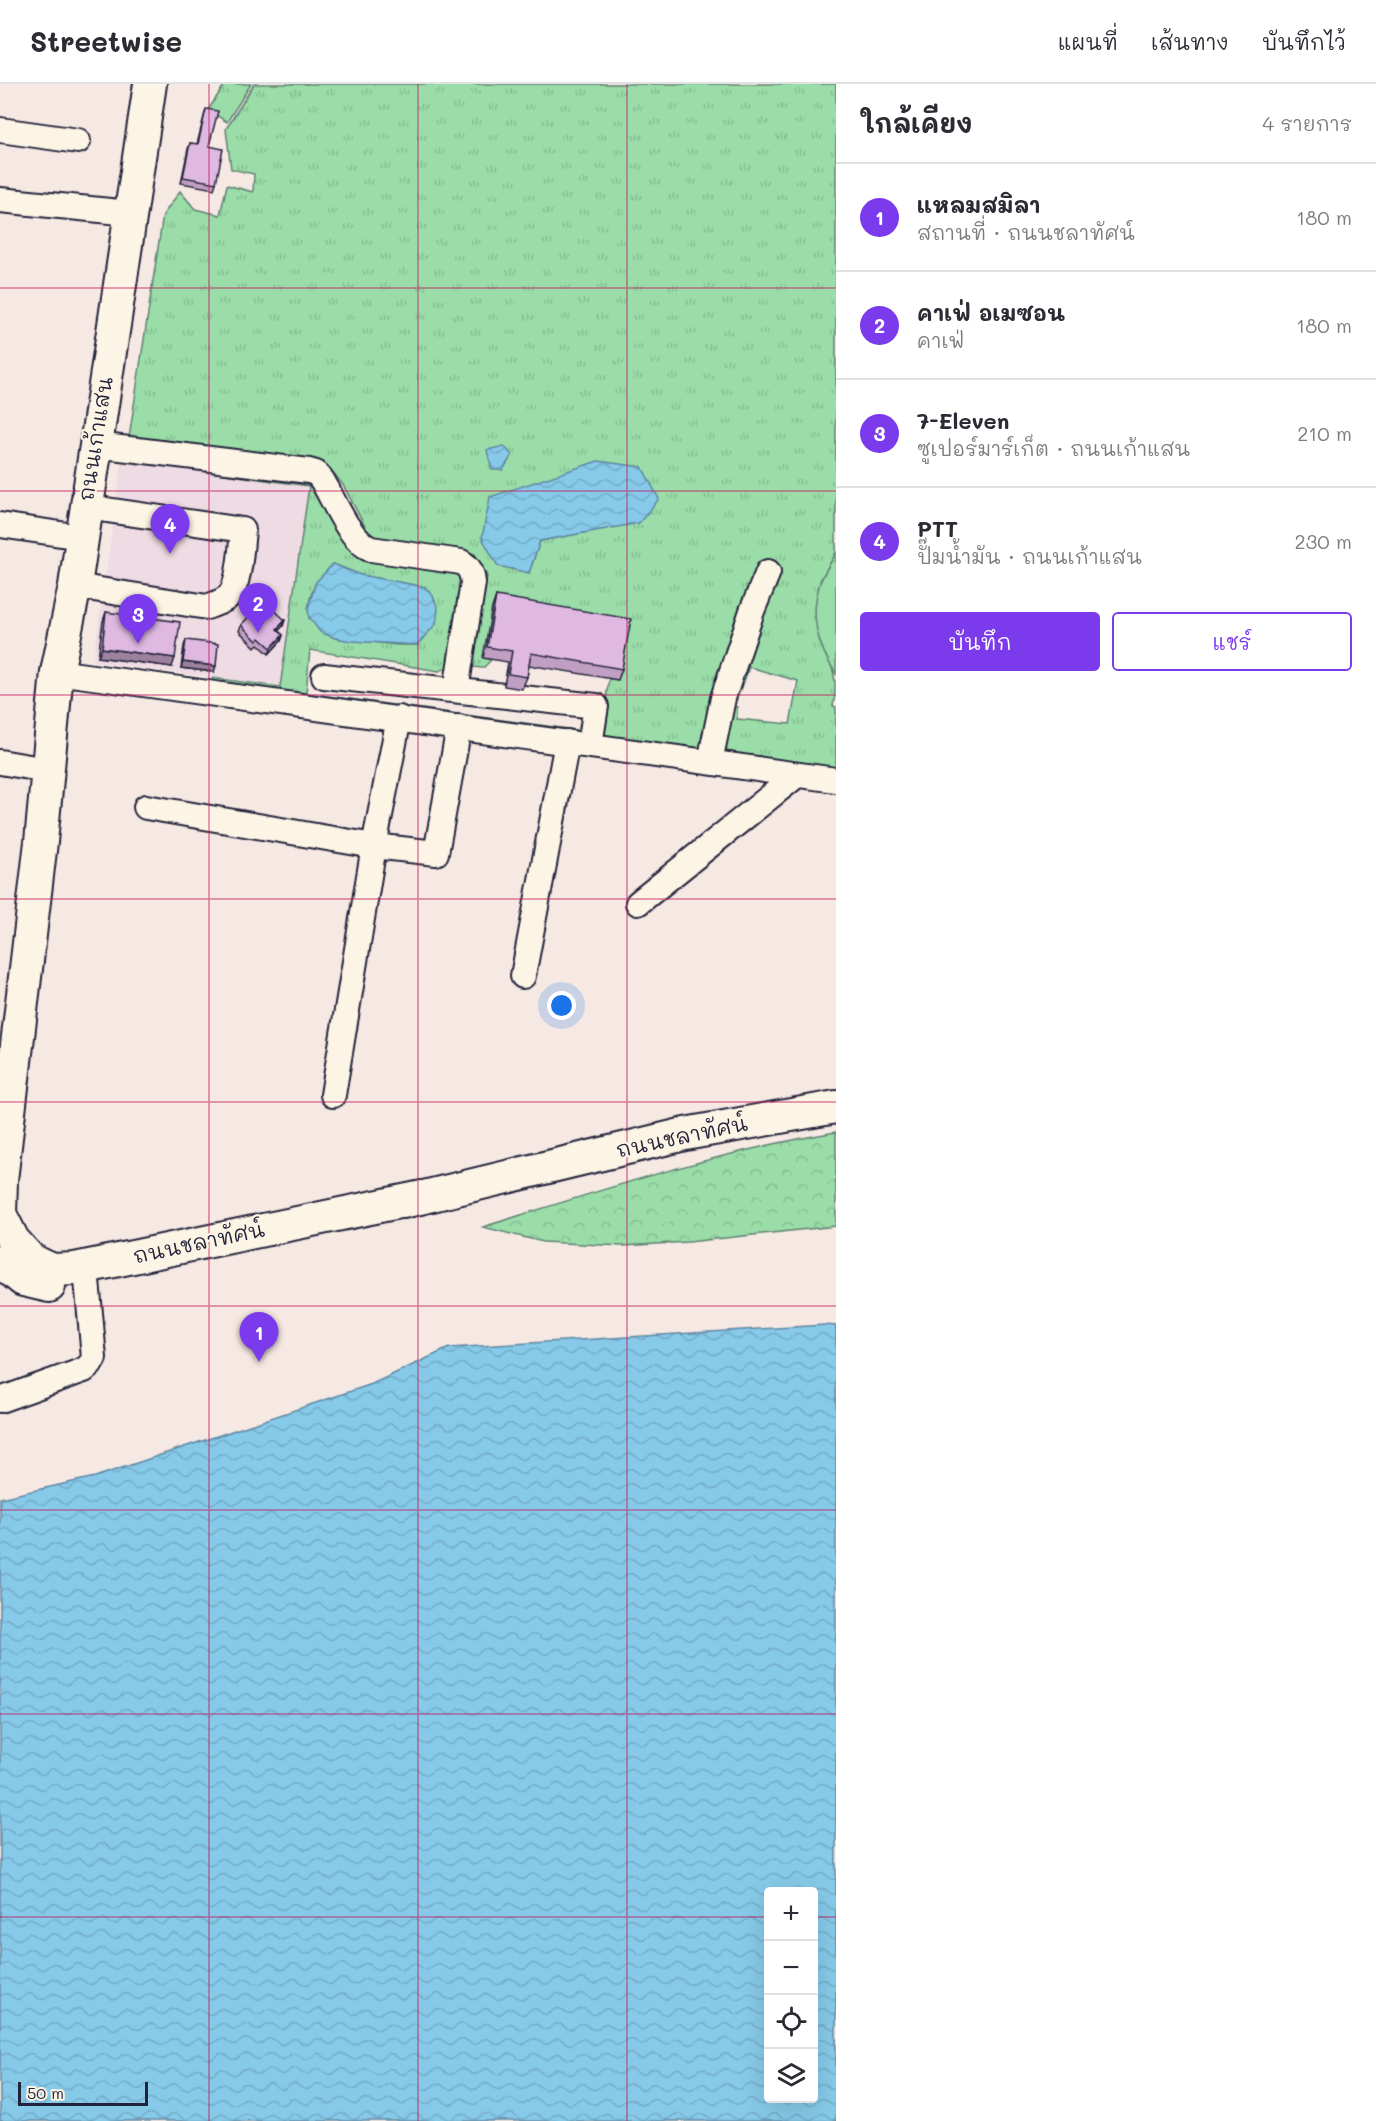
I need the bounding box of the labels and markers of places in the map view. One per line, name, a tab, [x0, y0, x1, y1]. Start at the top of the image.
pin: 4	[150, 504, 190, 554]
pin: 2	[238, 584, 278, 633]
pin: 3	[118, 594, 158, 644]
pin: 1	[240, 1312, 278, 1362]

